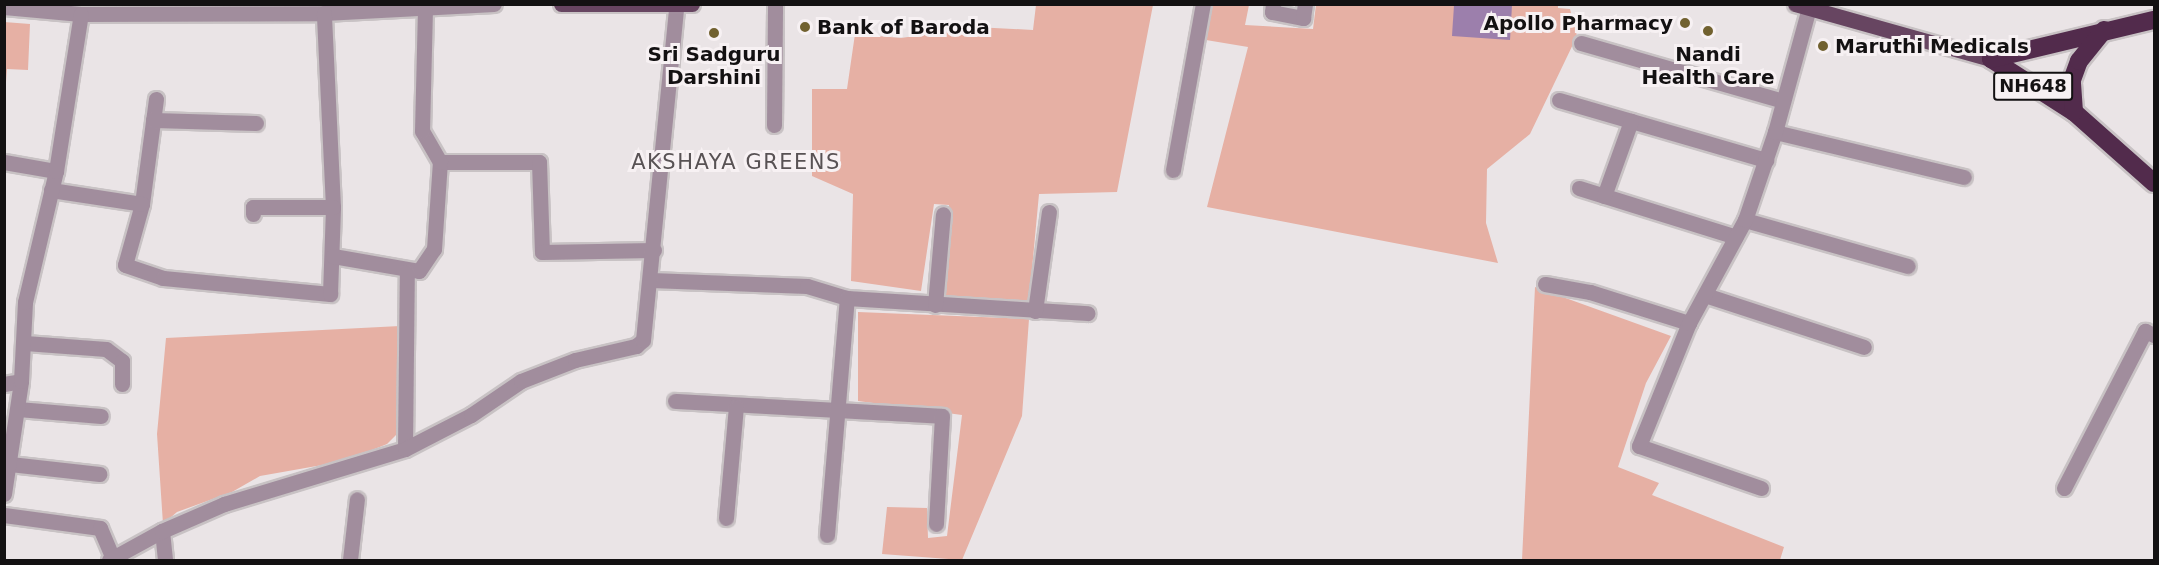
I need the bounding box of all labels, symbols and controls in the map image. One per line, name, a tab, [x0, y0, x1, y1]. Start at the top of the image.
place label: Apollo Pharmacy	[1484, 11, 1673, 35]
place label: Bank of Baroda	[817, 15, 990, 39]
marker: Apollo Pharmacy	[1678, 16, 1692, 30]
marker: Bank of Baroda	[798, 20, 812, 34]
marker: Nandi Health Care	[1699, 22, 1717, 40]
marker: Sri Sadguru Darshini	[707, 26, 721, 40]
place label: Maruthi Medicals	[1835, 34, 2029, 58]
marker: Maruthi Medicals	[1816, 39, 1830, 53]
place label: Sri Sadguru Darshini	[648, 42, 780, 89]
place label: Nandi Health Care	[1641, 42, 1775, 89]
road number: NH648	[1992, 71, 2074, 101]
district label: AKSHAYA GREENS	[631, 149, 841, 175]

